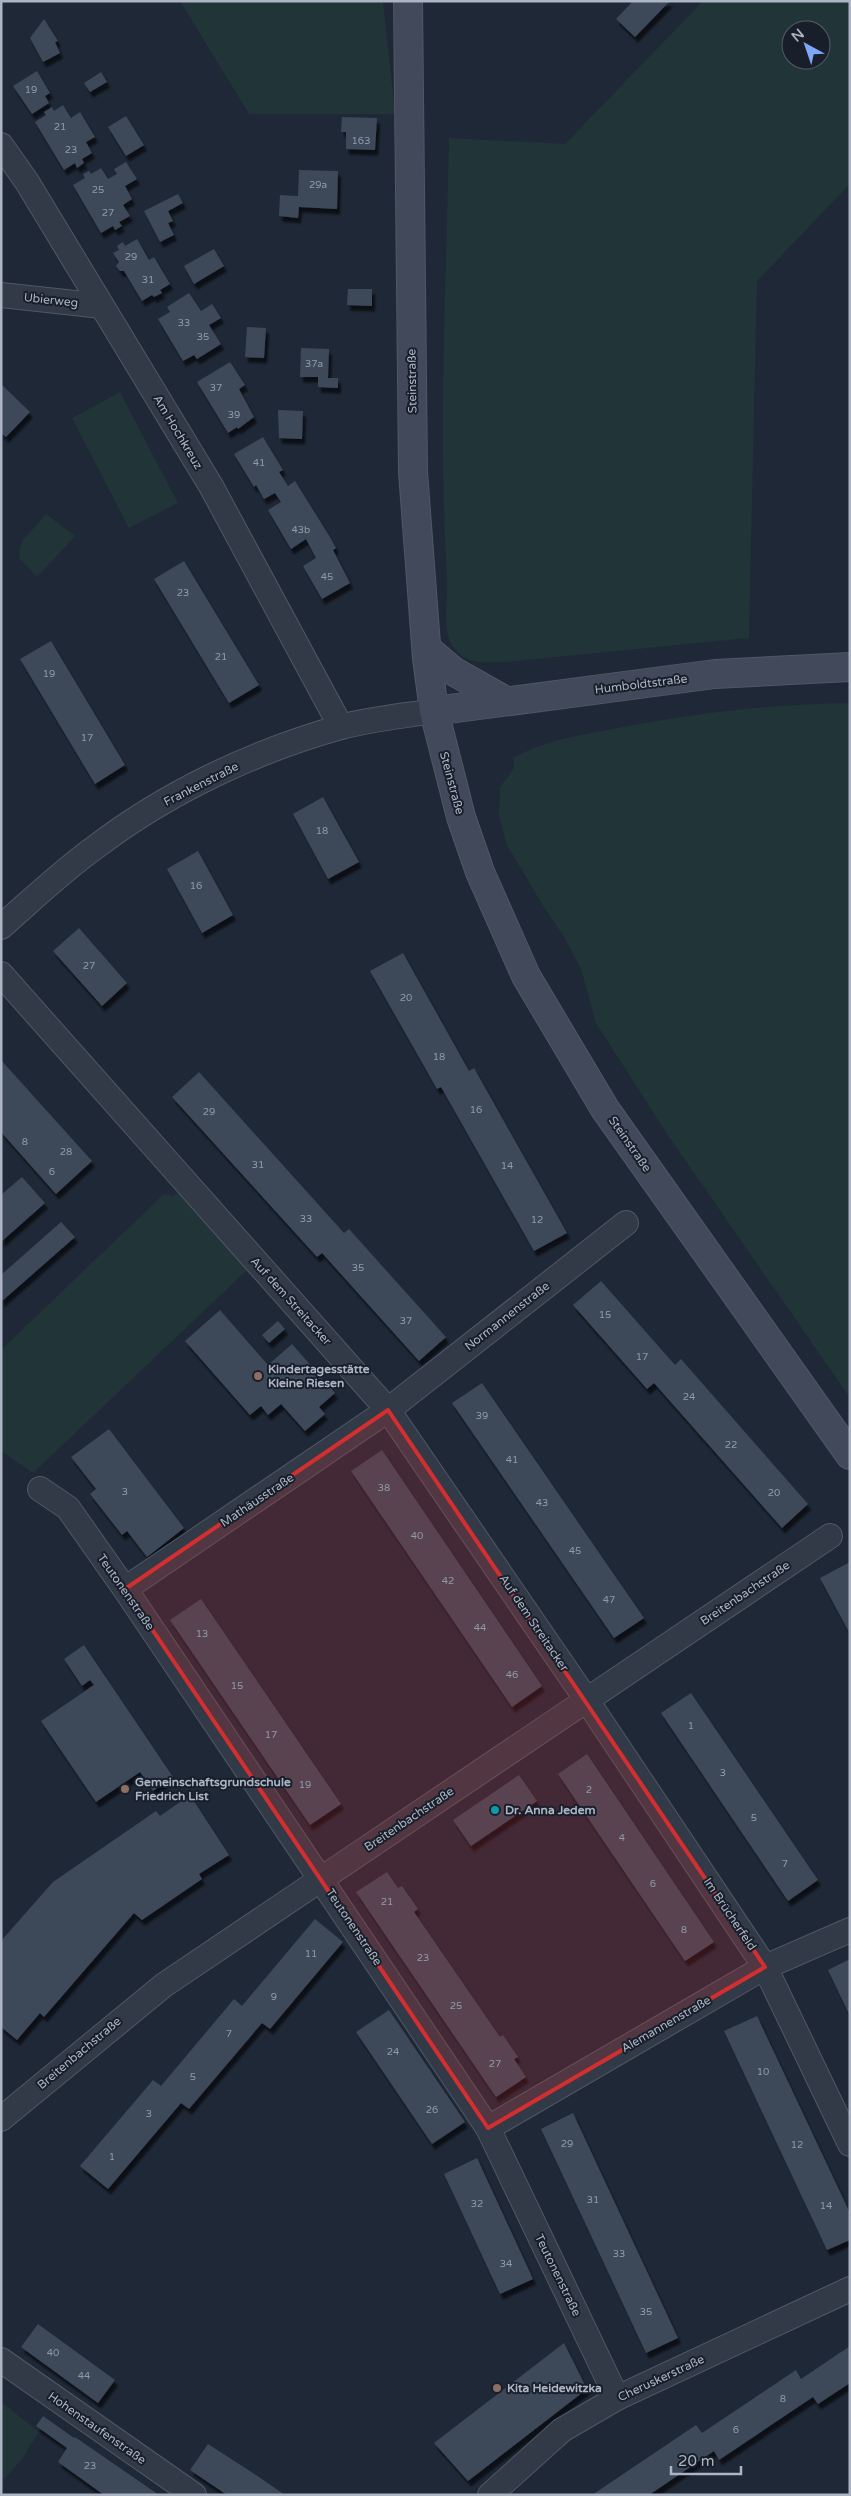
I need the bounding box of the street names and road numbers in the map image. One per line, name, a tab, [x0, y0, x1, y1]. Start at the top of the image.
street label: Ubierweg	[23, 290, 79, 310]
street label: Steinstraße	[404, 348, 420, 413]
street label: Am Hochkreuz	[150, 392, 206, 472]
street label: Humboldtstraße	[594, 671, 688, 697]
street label: Steinstraße	[437, 750, 467, 816]
street label: Frankenstraße	[161, 759, 241, 809]
street label: Steinstraße	[606, 1114, 654, 1175]
street label: Auf dem Streitacker	[248, 1254, 335, 1348]
street label: Normannenstraße	[462, 1278, 552, 1353]
street label: Mathäusstraße	[218, 1470, 297, 1530]
street label: Teutonenstraße	[95, 1551, 158, 1633]
street label: Breitenbachstraße	[698, 1558, 793, 1628]
street label: Auf dem Streitacker	[496, 1572, 572, 1674]
street label: Breitenbachstraße	[362, 1784, 457, 1854]
street label: Im Brücherfeld	[701, 1875, 759, 1953]
street label: Teutonenstraße	[323, 1886, 385, 1968]
street label: Alemannenstraße	[619, 1993, 713, 2055]
street label: Breitenbachstraße	[34, 2014, 124, 2092]
street label: Teutonenstraße	[532, 2232, 584, 2319]
street label: Cheruskerstraße	[616, 2352, 707, 2404]
street label: Hohenstaufenstraße	[45, 2389, 149, 2467]

